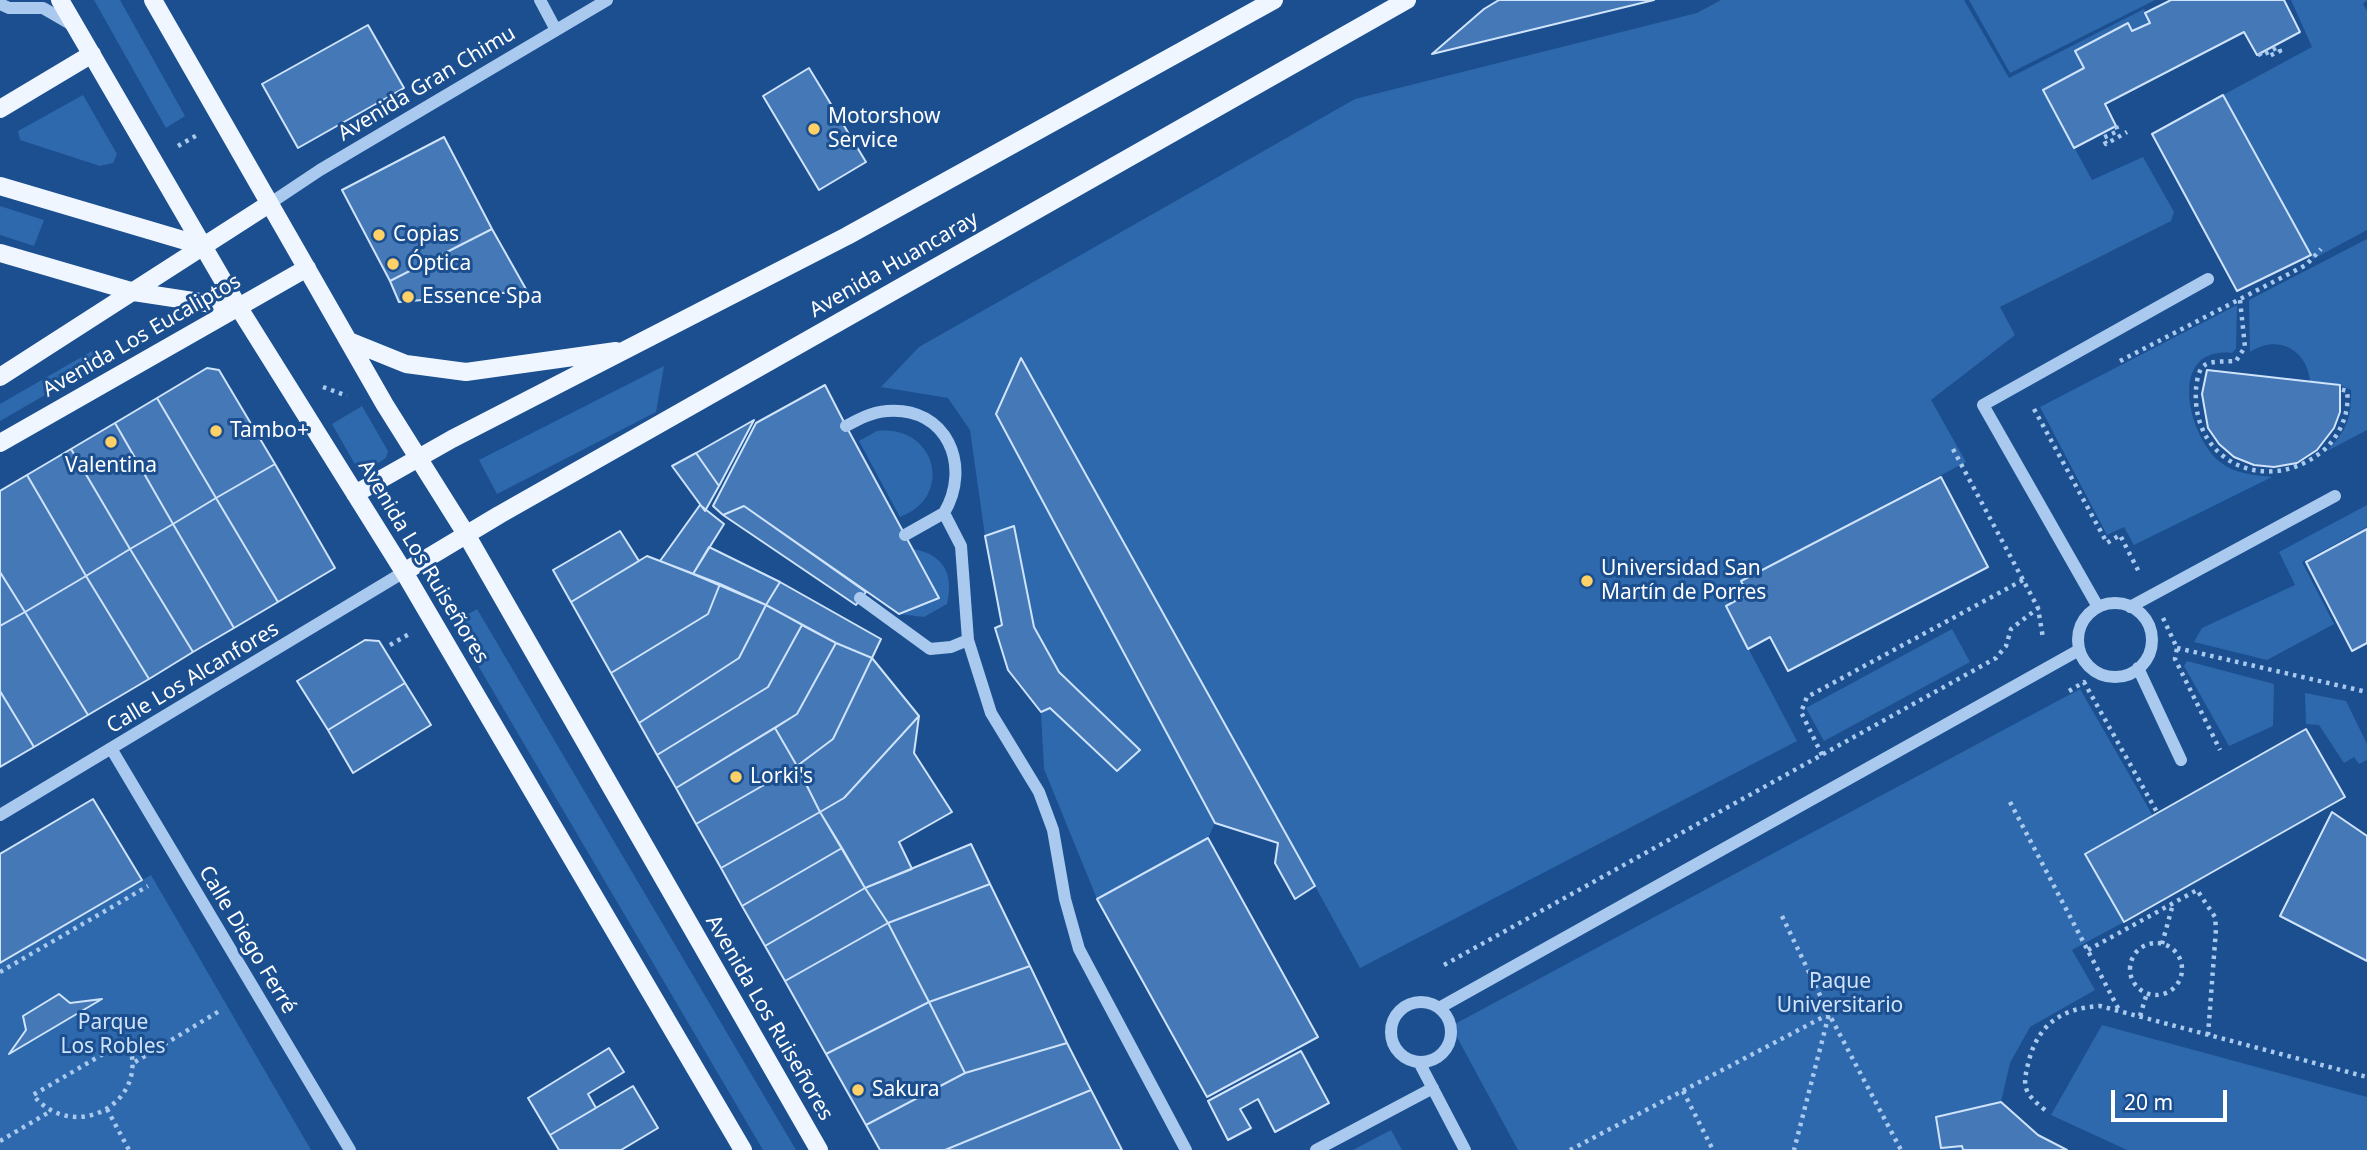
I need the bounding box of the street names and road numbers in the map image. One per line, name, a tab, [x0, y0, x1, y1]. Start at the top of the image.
street label: Avenida Gran Chimu	[334, 21, 520, 147]
street label: Avenida Huancaray	[805, 206, 983, 324]
street label: Avenida Los Eucaliptos	[39, 269, 245, 403]
street label: Avenida Los Ruiseñores	[352, 456, 494, 668]
street label: Calle Los Alcanfores	[102, 617, 284, 739]
street label: Calle Diego Ferré	[193, 861, 301, 1019]
street label: Avenida Los Ruiseñores	[700, 911, 838, 1125]

